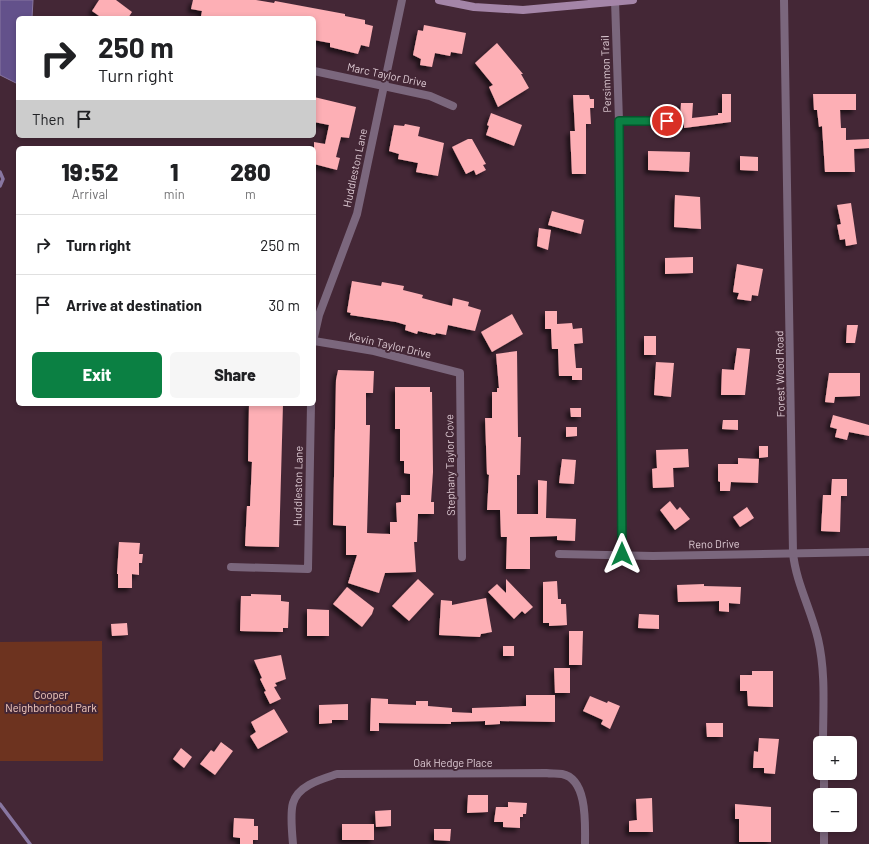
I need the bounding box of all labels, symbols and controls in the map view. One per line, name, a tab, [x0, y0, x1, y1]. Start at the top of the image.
text: 250 m	[98, 30, 174, 64]
icon: right	[32, 32, 84, 84]
street label: Persimmon Trail	[598, 35, 613, 113]
street label: Marc Taylor Drive	[346, 60, 428, 89]
text: Turn right	[98, 64, 174, 86]
pin	[650, 104, 684, 138]
icon: arrive	[73, 108, 95, 130]
text: Then	[32, 110, 65, 128]
icon: arrive	[656, 110, 678, 132]
street label: Huddleston Lane	[340, 127, 369, 208]
text: 19:52	[61, 157, 118, 186]
text: 1	[170, 157, 179, 186]
text: 280	[230, 157, 271, 186]
text: Arrival	[72, 186, 108, 202]
text: min	[164, 186, 185, 202]
text: m	[245, 186, 256, 202]
icon: right	[32, 234, 54, 256]
text: Turn right	[66, 236, 131, 254]
text: 250 m	[260, 236, 300, 254]
icon: arrive	[32, 294, 54, 316]
text: Arrive at destination	[66, 296, 202, 314]
text: 30 m	[268, 296, 300, 314]
street label: Kevin Taylor Drive	[348, 329, 433, 360]
street label: Forest Wood Road	[772, 331, 787, 417]
button: Exit	[32, 352, 162, 398]
button: Share	[170, 352, 300, 398]
street label: Stephany Taylor Cove	[442, 414, 457, 516]
street label: Huddleston Lane	[290, 446, 305, 526]
position arrow	[601, 533, 643, 575]
street label: Reno Drive	[688, 537, 740, 550]
park label: Cooper Neighborhood Park	[5, 688, 97, 714]
map controls	[813, 736, 857, 832]
button: +	[813, 736, 857, 780]
street label: Oak Hedge Place	[413, 756, 493, 769]
button: −	[813, 788, 857, 832]

